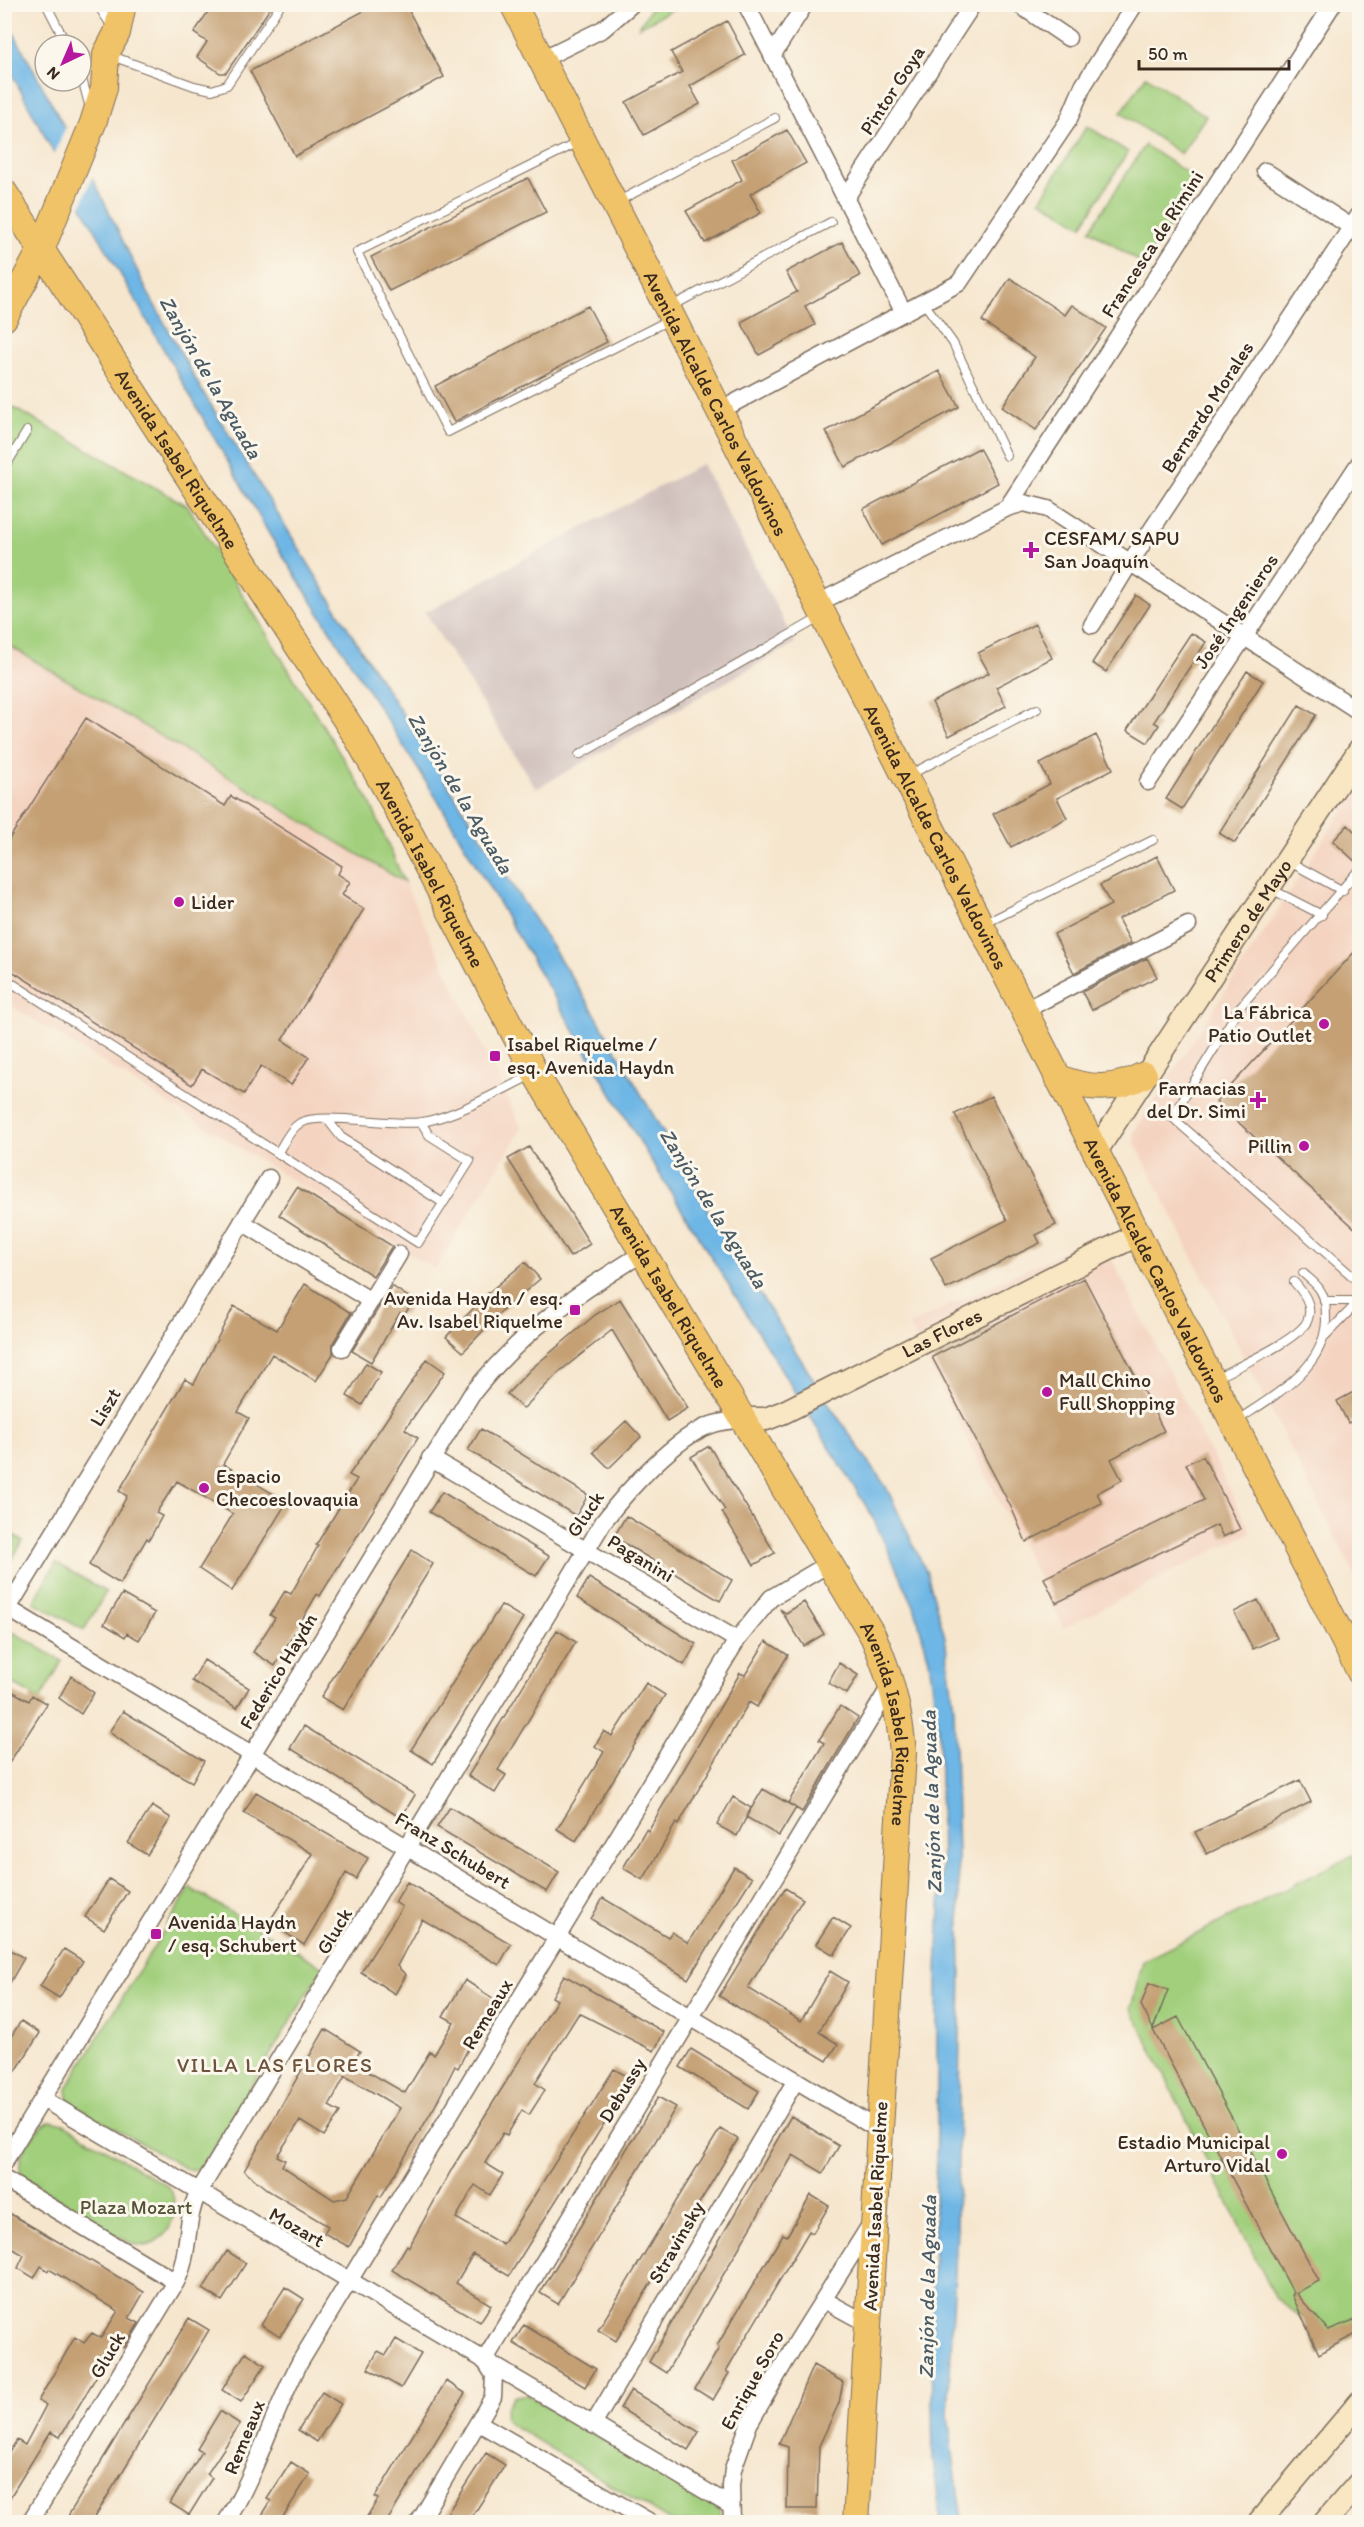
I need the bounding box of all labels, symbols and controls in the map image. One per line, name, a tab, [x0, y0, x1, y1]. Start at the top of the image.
north arrow	[33, 33, 93, 93]
scale bar	[1139, 33, 1289, 71]
street label: Pintor Goya	[854, 40, 930, 139]
text: 50 m	[1148, 43, 1188, 65]
text: N	[42, 63, 63, 84]
street label: Francesca de Rímini	[1095, 166, 1209, 322]
street label: Avenida Alcalde Carlos Valdovinos	[638, 267, 793, 540]
water label: Zanjón de la Aguada	[154, 291, 268, 463]
street label: Bernardo Morales	[1156, 337, 1259, 477]
street label: Avenida Isabel Riquelme	[110, 364, 244, 554]
place label: CESFAM/ SAPU San Joaquín	[1044, 526, 1179, 573]
marker: CESFAM/ SAPU San Joaquín	[1022, 541, 1040, 559]
street label: José Ingenieros	[1189, 549, 1283, 673]
street label: Avenida Alcalde Carlos Valdovinos	[859, 700, 1013, 973]
water label: Zanjón de la Aguada	[403, 708, 519, 879]
street label: Avenida Isabel Riquelme	[371, 774, 490, 972]
street label: Primero de Mayo	[1198, 854, 1297, 987]
place label: Lider	[191, 890, 235, 914]
marker: Lider	[172, 895, 186, 909]
place label: La Fábrica Patio Outlet	[1208, 1000, 1313, 1047]
marker: La Fábrica Patio Outlet	[1317, 1017, 1331, 1031]
place label: Isabel Riquelme / esq. Avenida Haydn	[507, 1032, 674, 1079]
marker: Isabel Riquelme / esq. Avenida Haydn	[488, 1049, 502, 1063]
place label: Farmacias del Dr. Simi	[1146, 1076, 1246, 1123]
marker: Farmacias del Dr. Simi	[1251, 1093, 1265, 1107]
water label: Zanjón de la Aguada	[655, 1124, 774, 1293]
street label: Avenida Alcalde Carlos Valdovinos	[1079, 1133, 1233, 1407]
place label: Pillin	[1248, 1134, 1292, 1158]
marker: Pillin	[1297, 1139, 1311, 1153]
street label: Avenida Isabel Riquelme	[605, 1200, 733, 1392]
place label: Avenida Haydn / esq. Av. Isabel Riquelme	[384, 1286, 563, 1333]
marker: Avenida Haydn / esq. Av. Isabel Riquelme	[568, 1303, 582, 1317]
street label: Las Flores	[898, 1303, 986, 1363]
place label: Mall Chino Full Shopping	[1059, 1368, 1176, 1415]
street label: Liszt	[84, 1383, 126, 1431]
marker: Mall Chino Full Shopping	[1040, 1385, 1054, 1399]
place label: Espacio Checoeslovaquia	[216, 1464, 359, 1511]
marker: Espacio Checoeslovaquia	[197, 1481, 211, 1495]
street label: Gluck	[561, 1486, 609, 1541]
street label: Paganini	[603, 1529, 679, 1587]
street label: Federico Haydn	[234, 1608, 322, 1734]
street label: Avenida Isabel Riquelme	[855, 1617, 915, 1827]
water label: Zanjón de la Aguada	[915, 1709, 947, 1894]
street label: Franz Schubert	[391, 1806, 515, 1894]
street label: Gluck	[311, 1903, 357, 1959]
place label: Avenida Haydn / esq. Schubert	[168, 1910, 297, 1957]
marker: Avenida Haydn / esq. Schubert	[149, 1927, 163, 1941]
street label: Remeaux	[456, 1974, 518, 2054]
district label: VILLA LAS FLORES	[177, 2052, 373, 2077]
street label: Debussy	[593, 2053, 651, 2127]
street label: Avenida Isabel Riquelme	[858, 2101, 892, 2311]
place label: Estadio Municipal Arturo Vidal	[1117, 2130, 1270, 2177]
marker: Estadio Municipal Arturo Vidal	[1275, 2147, 1289, 2161]
water label: Zanjón de la Aguada	[913, 2194, 941, 2379]
park label: Plaza Mozart	[80, 2195, 193, 2219]
street label: Stravinsky	[643, 2196, 709, 2287]
street label: Mozart	[265, 2202, 329, 2252]
street label: Enrique Soro	[715, 2326, 789, 2434]
street label: Gluck	[84, 2327, 130, 2383]
street label: Remeaux	[218, 2396, 270, 2478]

